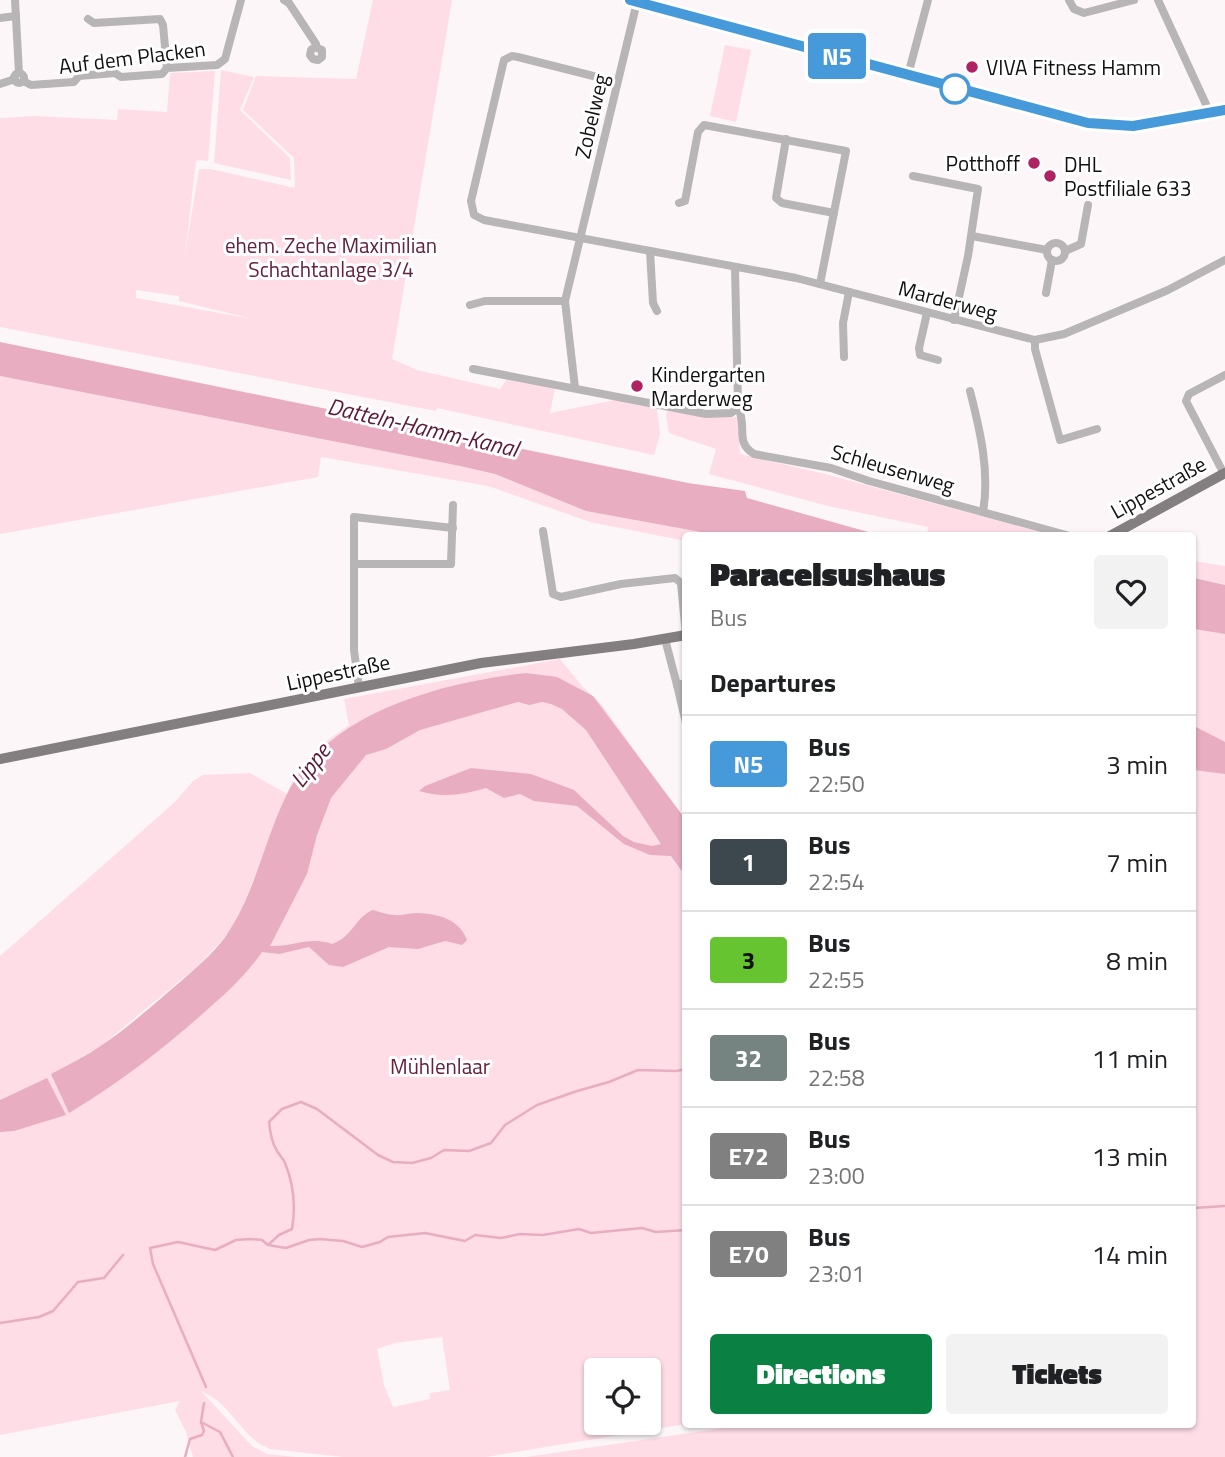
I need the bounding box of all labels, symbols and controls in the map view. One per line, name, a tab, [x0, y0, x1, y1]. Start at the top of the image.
street label: Auf dem Placken	[57, 32, 207, 82]
line badge: N5	[806, 33, 868, 79]
text: N5	[822, 38, 852, 74]
place label: VIVA Fitness Hamm	[986, 51, 1161, 83]
marker: VIVA Fitness Hamm	[964, 59, 980, 75]
street label: Zobelweg	[566, 70, 616, 161]
unlabelled marker	[940, 74, 970, 104]
place label: Potthoff	[946, 147, 1020, 179]
place label: DHL Postfiliale 633	[1064, 148, 1191, 204]
marker: Potthoff	[1026, 155, 1042, 171]
marker: DHL Postfiliale 633	[1042, 168, 1058, 184]
park label: ehem. Zeche Maximilian Schachtanlage 3/4	[225, 229, 437, 285]
street label: Marderweg	[895, 271, 1001, 329]
place label: Kindergarten Marderweg	[651, 358, 766, 414]
marker: Kindergarten Marderweg	[629, 378, 645, 394]
water label: Datteln-Hamm-Kanal	[324, 388, 525, 467]
street label: Schleusenweg	[827, 435, 959, 501]
street label: Lippestraße	[1104, 448, 1212, 526]
text: Paracelsushaus	[710, 549, 945, 599]
button: heart	[1094, 555, 1168, 629]
text: Bus	[710, 600, 747, 635]
street label: Lippestraße	[283, 645, 393, 699]
text: Departures	[710, 663, 836, 702]
text: Bus	[808, 727, 850, 766]
water label: Lippe	[281, 734, 339, 795]
text: 3 min	[1106, 745, 1168, 784]
text: N5	[733, 746, 764, 782]
text: 22:50	[808, 766, 865, 801]
text: Bus	[808, 825, 850, 864]
text: 7 min	[1106, 843, 1168, 882]
text: 1	[742, 844, 755, 880]
text: 22:54	[808, 864, 865, 899]
text: Bus	[808, 923, 850, 962]
text: 8 min	[1106, 941, 1168, 980]
text: 3	[742, 942, 755, 978]
text: 22:55	[808, 962, 865, 997]
text: Bus	[808, 1021, 850, 1060]
text: 11 min	[1092, 1039, 1168, 1078]
text: 32	[735, 1040, 762, 1076]
park label: Mühlenlaar	[390, 1050, 490, 1082]
text: 22:58	[808, 1060, 865, 1095]
text: Bus	[808, 1119, 850, 1158]
text: 13 min	[1092, 1137, 1168, 1176]
text: E72	[728, 1138, 769, 1174]
text: 23:00	[808, 1158, 865, 1193]
text: Bus	[808, 1217, 850, 1256]
text: 14 min	[1092, 1235, 1168, 1274]
text: E70	[728, 1236, 769, 1272]
text: 23:01	[808, 1256, 865, 1291]
button: Directions	[710, 1334, 932, 1414]
button: Tickets	[946, 1334, 1168, 1414]
map controls	[584, 1358, 661, 1435]
button: locate	[584, 1358, 661, 1435]

